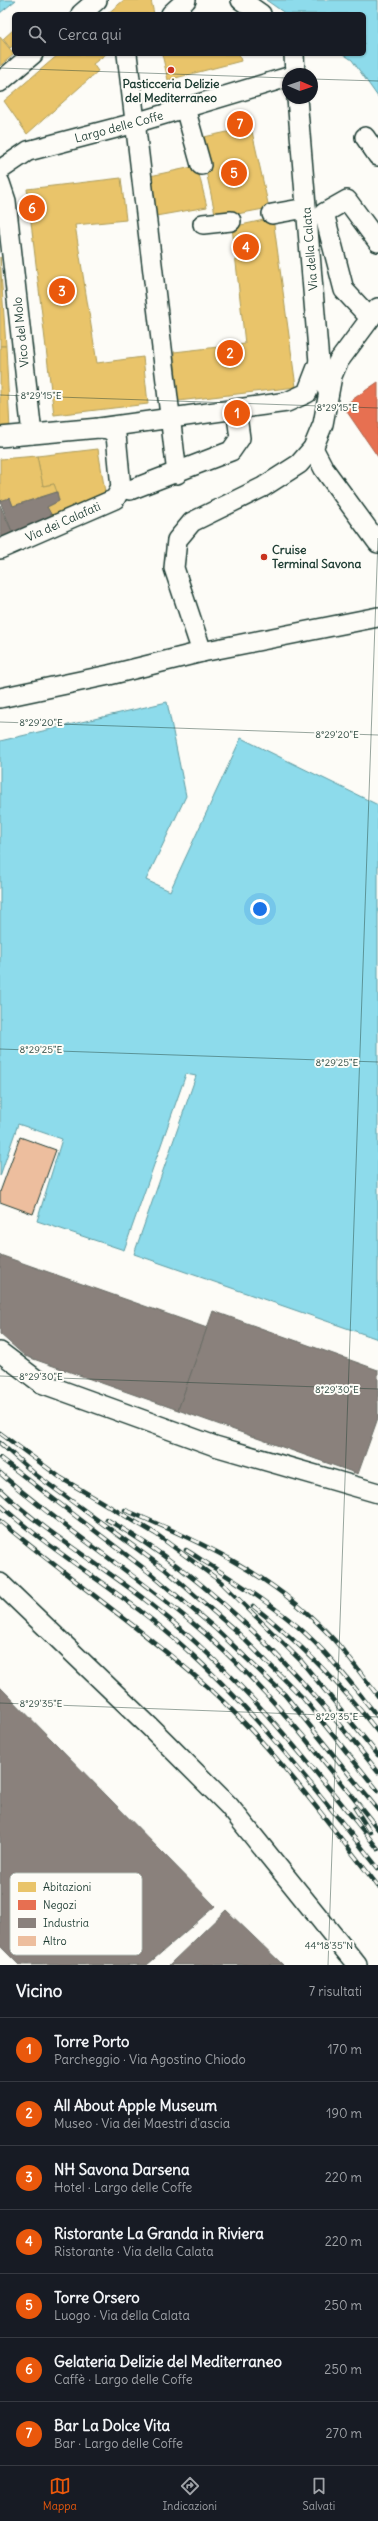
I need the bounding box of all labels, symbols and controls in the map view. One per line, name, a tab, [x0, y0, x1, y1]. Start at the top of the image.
search box	[12, 12, 366, 56]
icon: search	[26, 23, 48, 45]
text: Cerca qui	[58, 25, 122, 44]
marker: Pasticceria Delizie del Mediterraneo	[166, 65, 176, 75]
north arrow	[282, 68, 318, 104]
place label: Pasticceria Delizie del Mediterraneo	[123, 76, 220, 105]
street label: Largo delle Coffe	[73, 107, 165, 146]
pin: 7	[227, 109, 253, 139]
pin: 5	[221, 158, 247, 188]
pin: 6	[19, 193, 45, 223]
street label: Via della Calata	[298, 207, 321, 291]
pin: 4	[233, 232, 259, 262]
pin: 3	[49, 276, 75, 306]
street label: Vico del Molo	[9, 296, 32, 368]
pin: 2	[217, 338, 243, 368]
text: 8°29'15"E	[20, 389, 62, 402]
pin: 1	[224, 398, 250, 428]
text: 8°29'15"E	[316, 401, 358, 414]
street label: Via dei Calafati	[23, 498, 103, 545]
place label: Cruise Terminal Savona	[272, 542, 361, 571]
marker: Cruise Terminal Savona	[259, 552, 269, 562]
text: 8°29'20"E	[19, 716, 63, 729]
text: 8°29'20"E	[315, 728, 359, 741]
your location	[250, 899, 270, 919]
text: 8°29'25"E	[20, 1043, 62, 1056]
text: 8°29'25"E	[316, 1056, 358, 1069]
text: 8°29'30"E	[19, 1370, 63, 1383]
text: 8°29'30"E	[315, 1383, 359, 1396]
text: 8°29'35"E	[20, 1697, 63, 1710]
text: 8°29'35"E	[316, 1710, 359, 1723]
legend	[10, 1873, 142, 1955]
text: Abitazioni	[43, 1880, 91, 1894]
text: Negozi	[43, 1898, 76, 1912]
text: Industria	[43, 1916, 89, 1930]
text: Altro	[43, 1934, 67, 1948]
text: 44°18'35"N	[305, 1939, 353, 1952]
text: Vicino	[16, 1980, 62, 2002]
text: 7 risultati	[309, 1983, 362, 2000]
text: Torre Porto	[54, 2032, 129, 2051]
text: 1	[26, 2041, 32, 2058]
text: 170 m	[327, 2041, 362, 2058]
text: Parcheggio · Via Agostino Chiodo	[54, 2051, 246, 2068]
text: All About Apple Museum	[54, 2096, 217, 2115]
text: 2	[25, 2105, 33, 2122]
text: 190 m	[326, 2105, 362, 2122]
text: Museo · Via dei Maestri d'ascia	[54, 2115, 230, 2132]
text: NH Savona Darsena	[54, 2160, 190, 2179]
text: 3	[25, 2169, 33, 2186]
text: 220 m	[325, 2169, 362, 2186]
text: Hotel · Largo delle Coffe	[54, 2179, 192, 2196]
text: Ristorante La Granda in Riviera	[54, 2224, 264, 2243]
text: 4	[25, 2233, 33, 2250]
text: 220 m	[325, 2233, 362, 2250]
text: Ristorante · Via della Calata	[54, 2243, 214, 2260]
text: Torre Orsero	[54, 2288, 140, 2307]
text: 5	[25, 2297, 33, 2314]
text: 250 m	[324, 2297, 362, 2314]
text: Luogo · Via della Calata	[54, 2307, 190, 2324]
text: Gelateria Delizie del Mediterraneo	[54, 2352, 282, 2371]
text: 6	[25, 2361, 33, 2378]
text: 250 m	[324, 2361, 362, 2378]
text: Caffè · Largo delle Coffe	[54, 2371, 193, 2388]
text: Bar La Dolce Vita	[54, 2416, 170, 2435]
text: 7	[26, 2425, 32, 2442]
text: 270 m	[325, 2425, 362, 2442]
text: Bar · Largo delle Coffe	[54, 2435, 183, 2452]
tab: Mappa	[43, 2475, 77, 2513]
tab: Indicazioni	[162, 2475, 217, 2513]
tab: Salvati	[303, 2475, 335, 2513]

